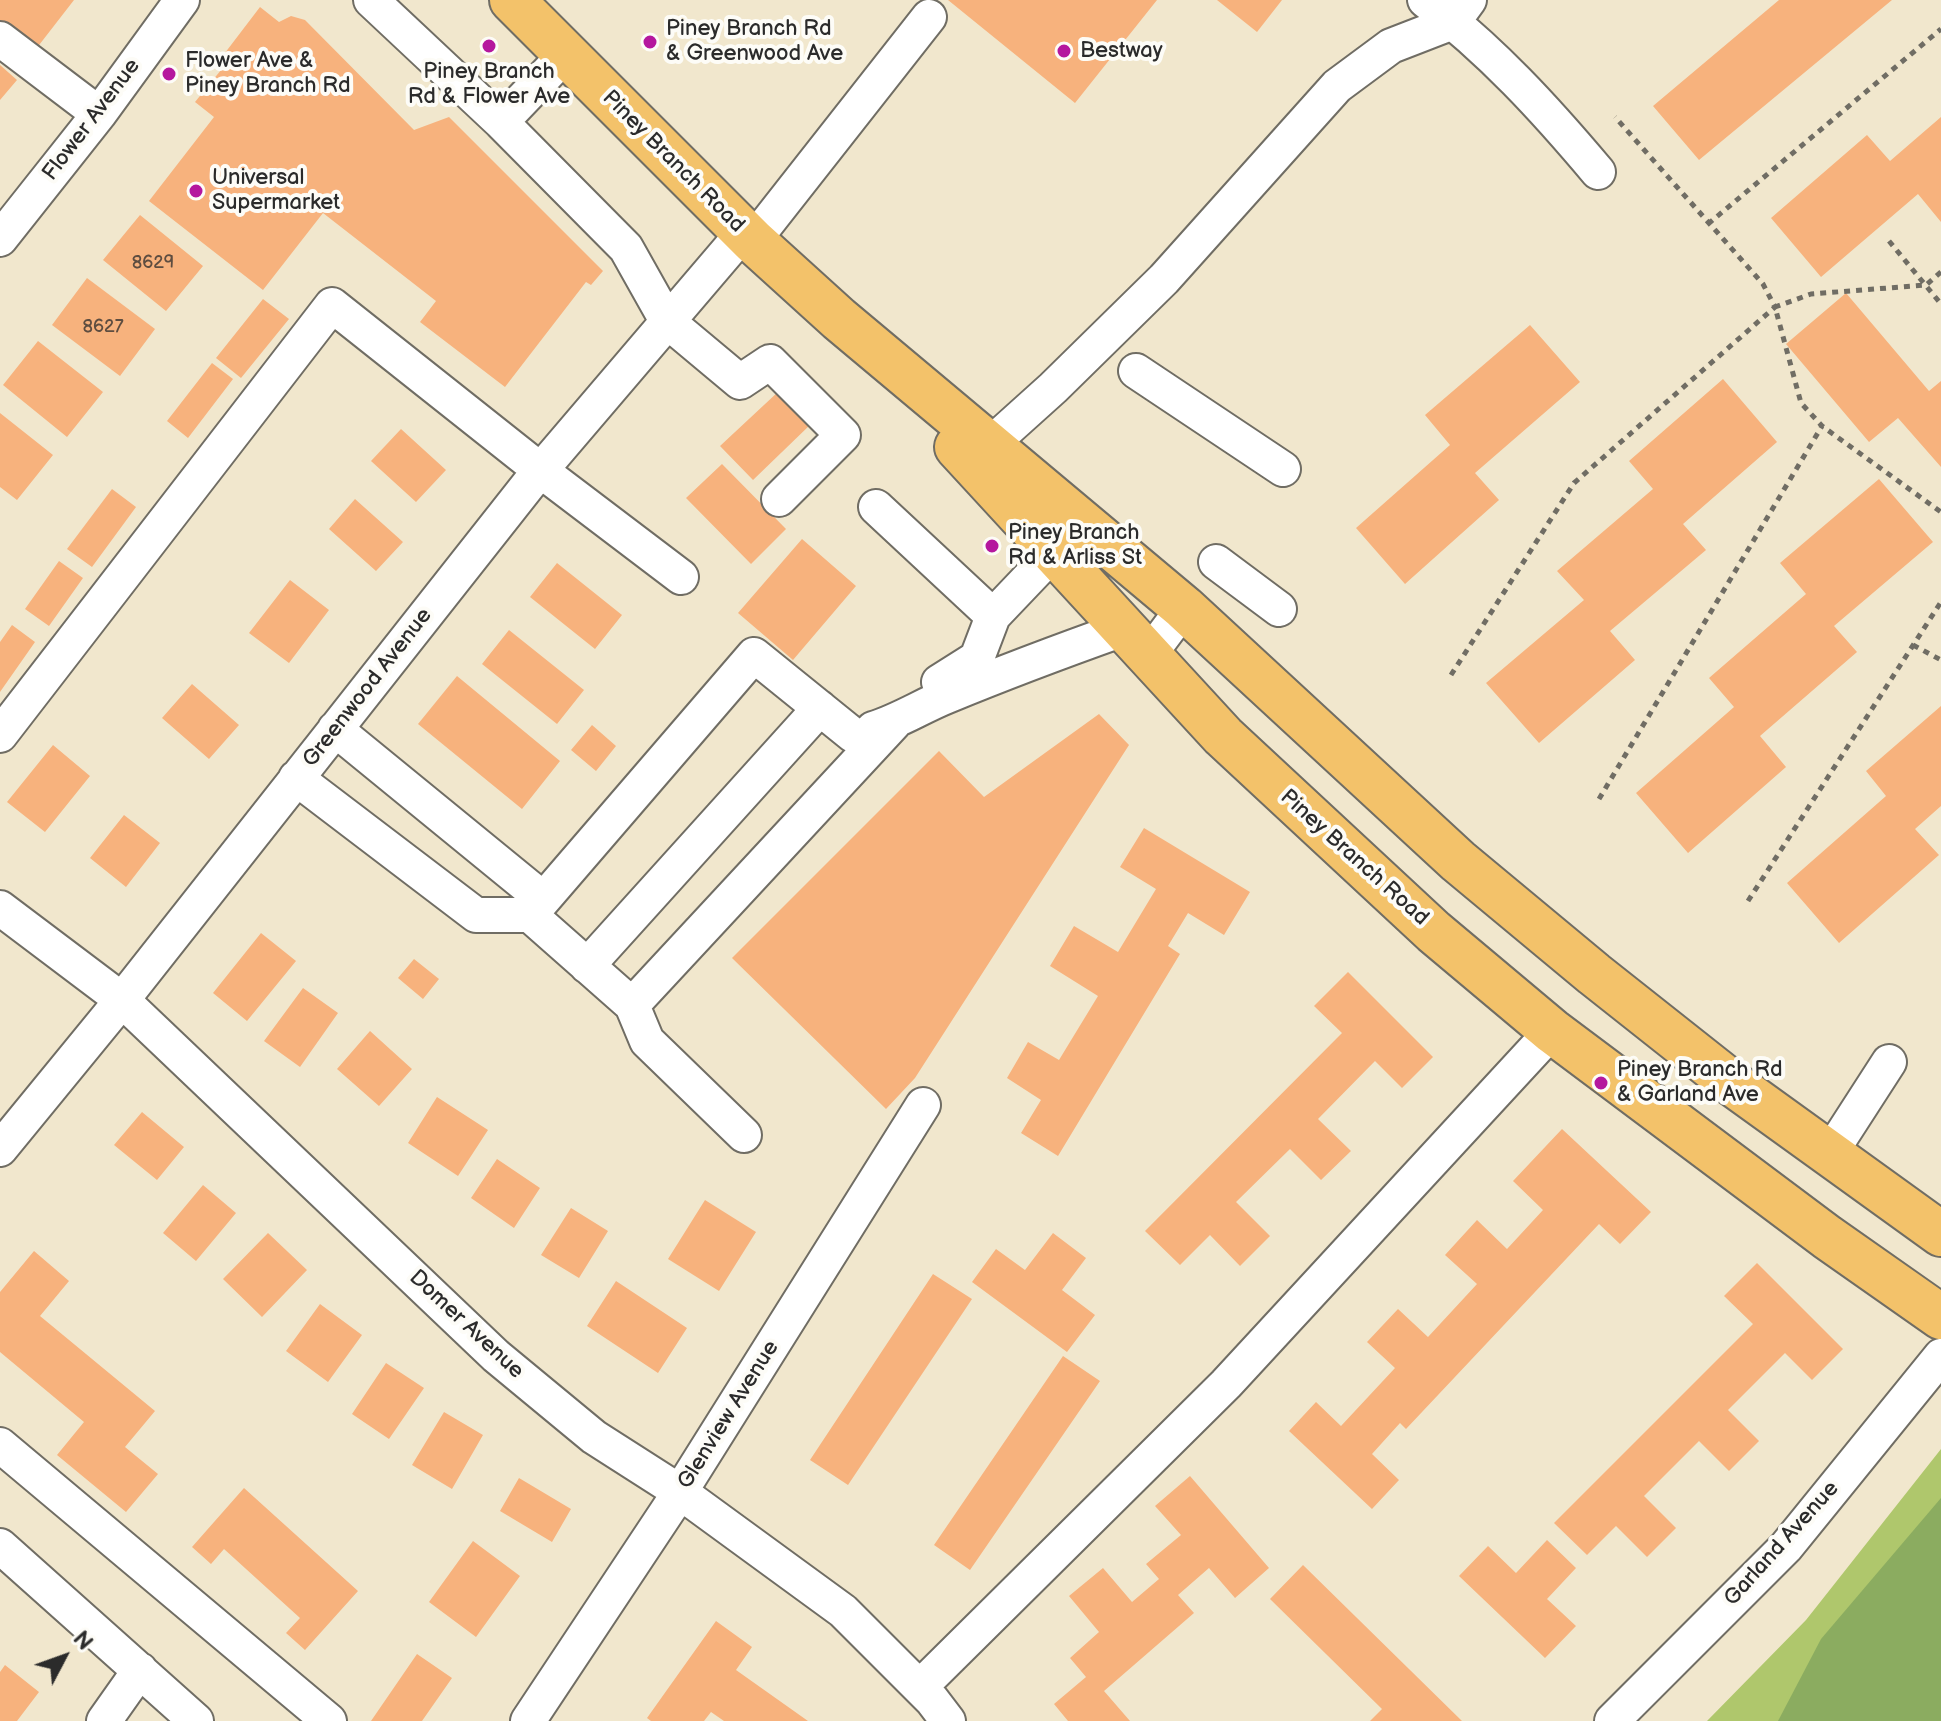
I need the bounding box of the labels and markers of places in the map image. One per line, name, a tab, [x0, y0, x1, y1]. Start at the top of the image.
place label: Piney Branch Rd & Greenwood Ave	[666, 16, 843, 68]
marker: Piney Branch Rd & Greenwood Ave	[641, 33, 659, 51]
marker: Piney Branch Rd & Flower Ave	[480, 37, 498, 55]
place label: Bestway	[1080, 38, 1163, 64]
marker: Bestway	[1055, 42, 1073, 60]
place label: Flower Ave & Piney Branch Rd	[185, 48, 351, 100]
place label: Piney Branch Rd & Flower Ave	[408, 59, 570, 110]
marker: Flower Ave & Piney Branch Rd	[160, 65, 178, 83]
place label: Universal Supermarket	[212, 165, 340, 216]
marker: Universal Supermarket	[187, 182, 205, 200]
place label: Piney Branch Rd & Arliss St	[1008, 520, 1142, 572]
marker: Piney Branch Rd & Arliss St	[983, 537, 1001, 555]
place label: Piney Branch Rd & Garland Ave	[1617, 1057, 1783, 1108]
marker: Piney Branch Rd & Garland Ave	[1592, 1074, 1610, 1092]

